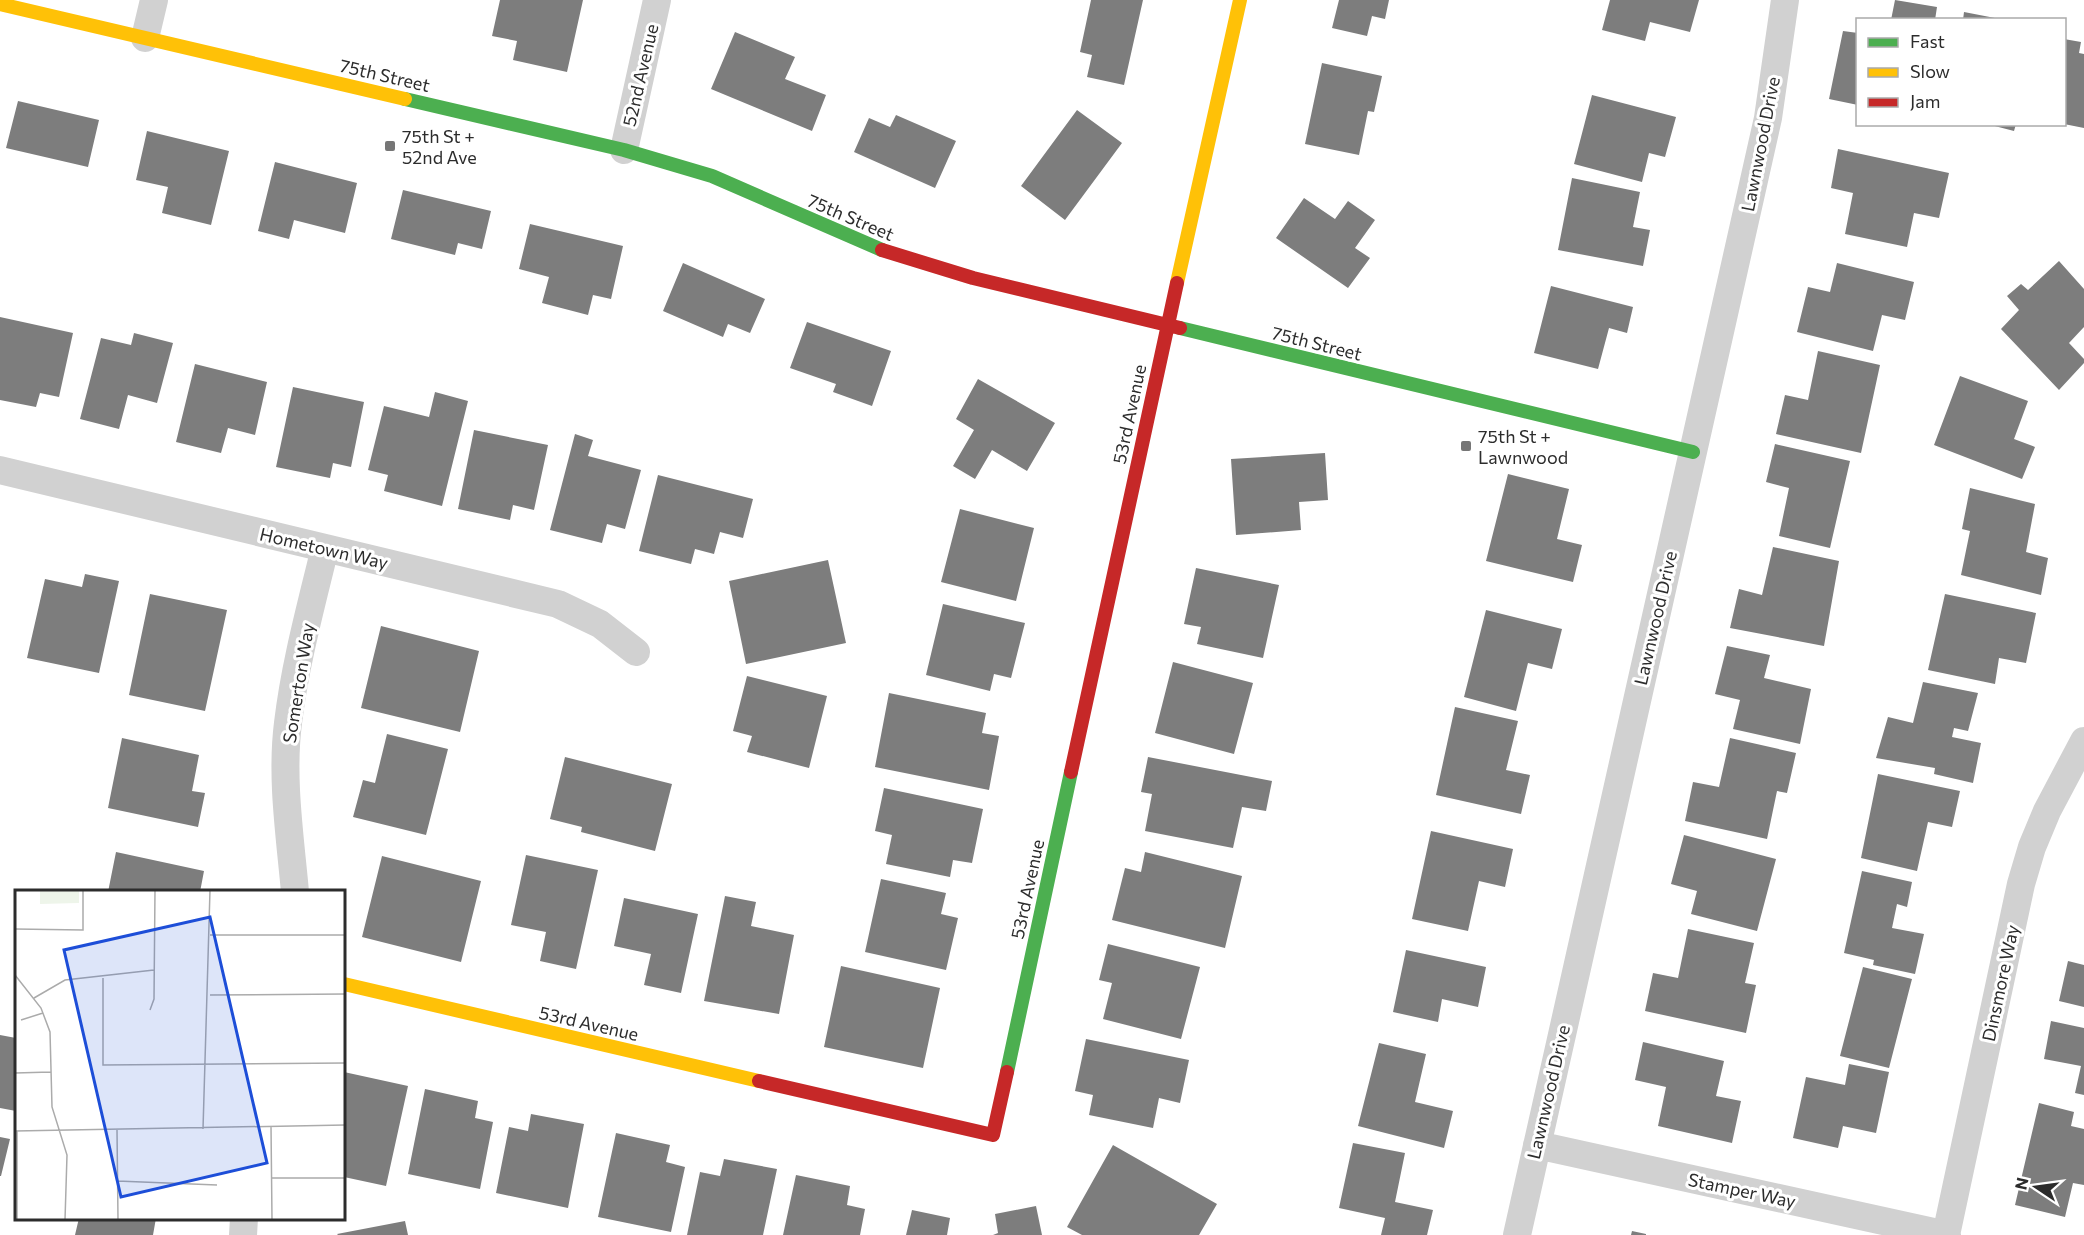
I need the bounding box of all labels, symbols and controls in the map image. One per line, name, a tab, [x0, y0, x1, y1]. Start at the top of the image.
legend	[1856, 18, 2066, 126]
street label: 52nd Avenue	[618, 22, 662, 128]
text: Fast	[1910, 30, 1945, 52]
street label: 75th Street	[338, 54, 432, 96]
text: Slow	[1910, 60, 1950, 82]
street label: Lawnwood Drive	[1736, 75, 1784, 213]
text: Jam	[1910, 90, 1940, 112]
place label: 75th St + 52nd Ave	[402, 125, 477, 168]
marker: 75th St + 52nd Ave	[383, 139, 397, 153]
street label: 75th Street	[804, 189, 898, 245]
street label: 75th Street	[1270, 321, 1364, 365]
street label: 53rd Avenue	[1108, 362, 1150, 466]
place label: 75th St + Lawnwood	[1478, 425, 1568, 468]
marker: 75th St + Lawnwood	[1459, 439, 1473, 453]
street label: Hometown Way	[258, 523, 390, 573]
street label: Lawnwood Drive	[1629, 549, 1681, 687]
street label: Somerton Way	[278, 621, 318, 745]
street label: 53rd Avenue	[1006, 837, 1048, 941]
inset map	[15, 890, 345, 1220]
street label: Dinsmore Way	[1977, 923, 2023, 1043]
street label: 53rd Avenue	[537, 1001, 641, 1045]
street label: Lawnwood Drive	[1522, 1023, 1574, 1161]
north arrow	[2006, 1157, 2066, 1217]
street label: Stamper Way	[1686, 1168, 1798, 1212]
text: N	[2010, 1176, 2032, 1191]

